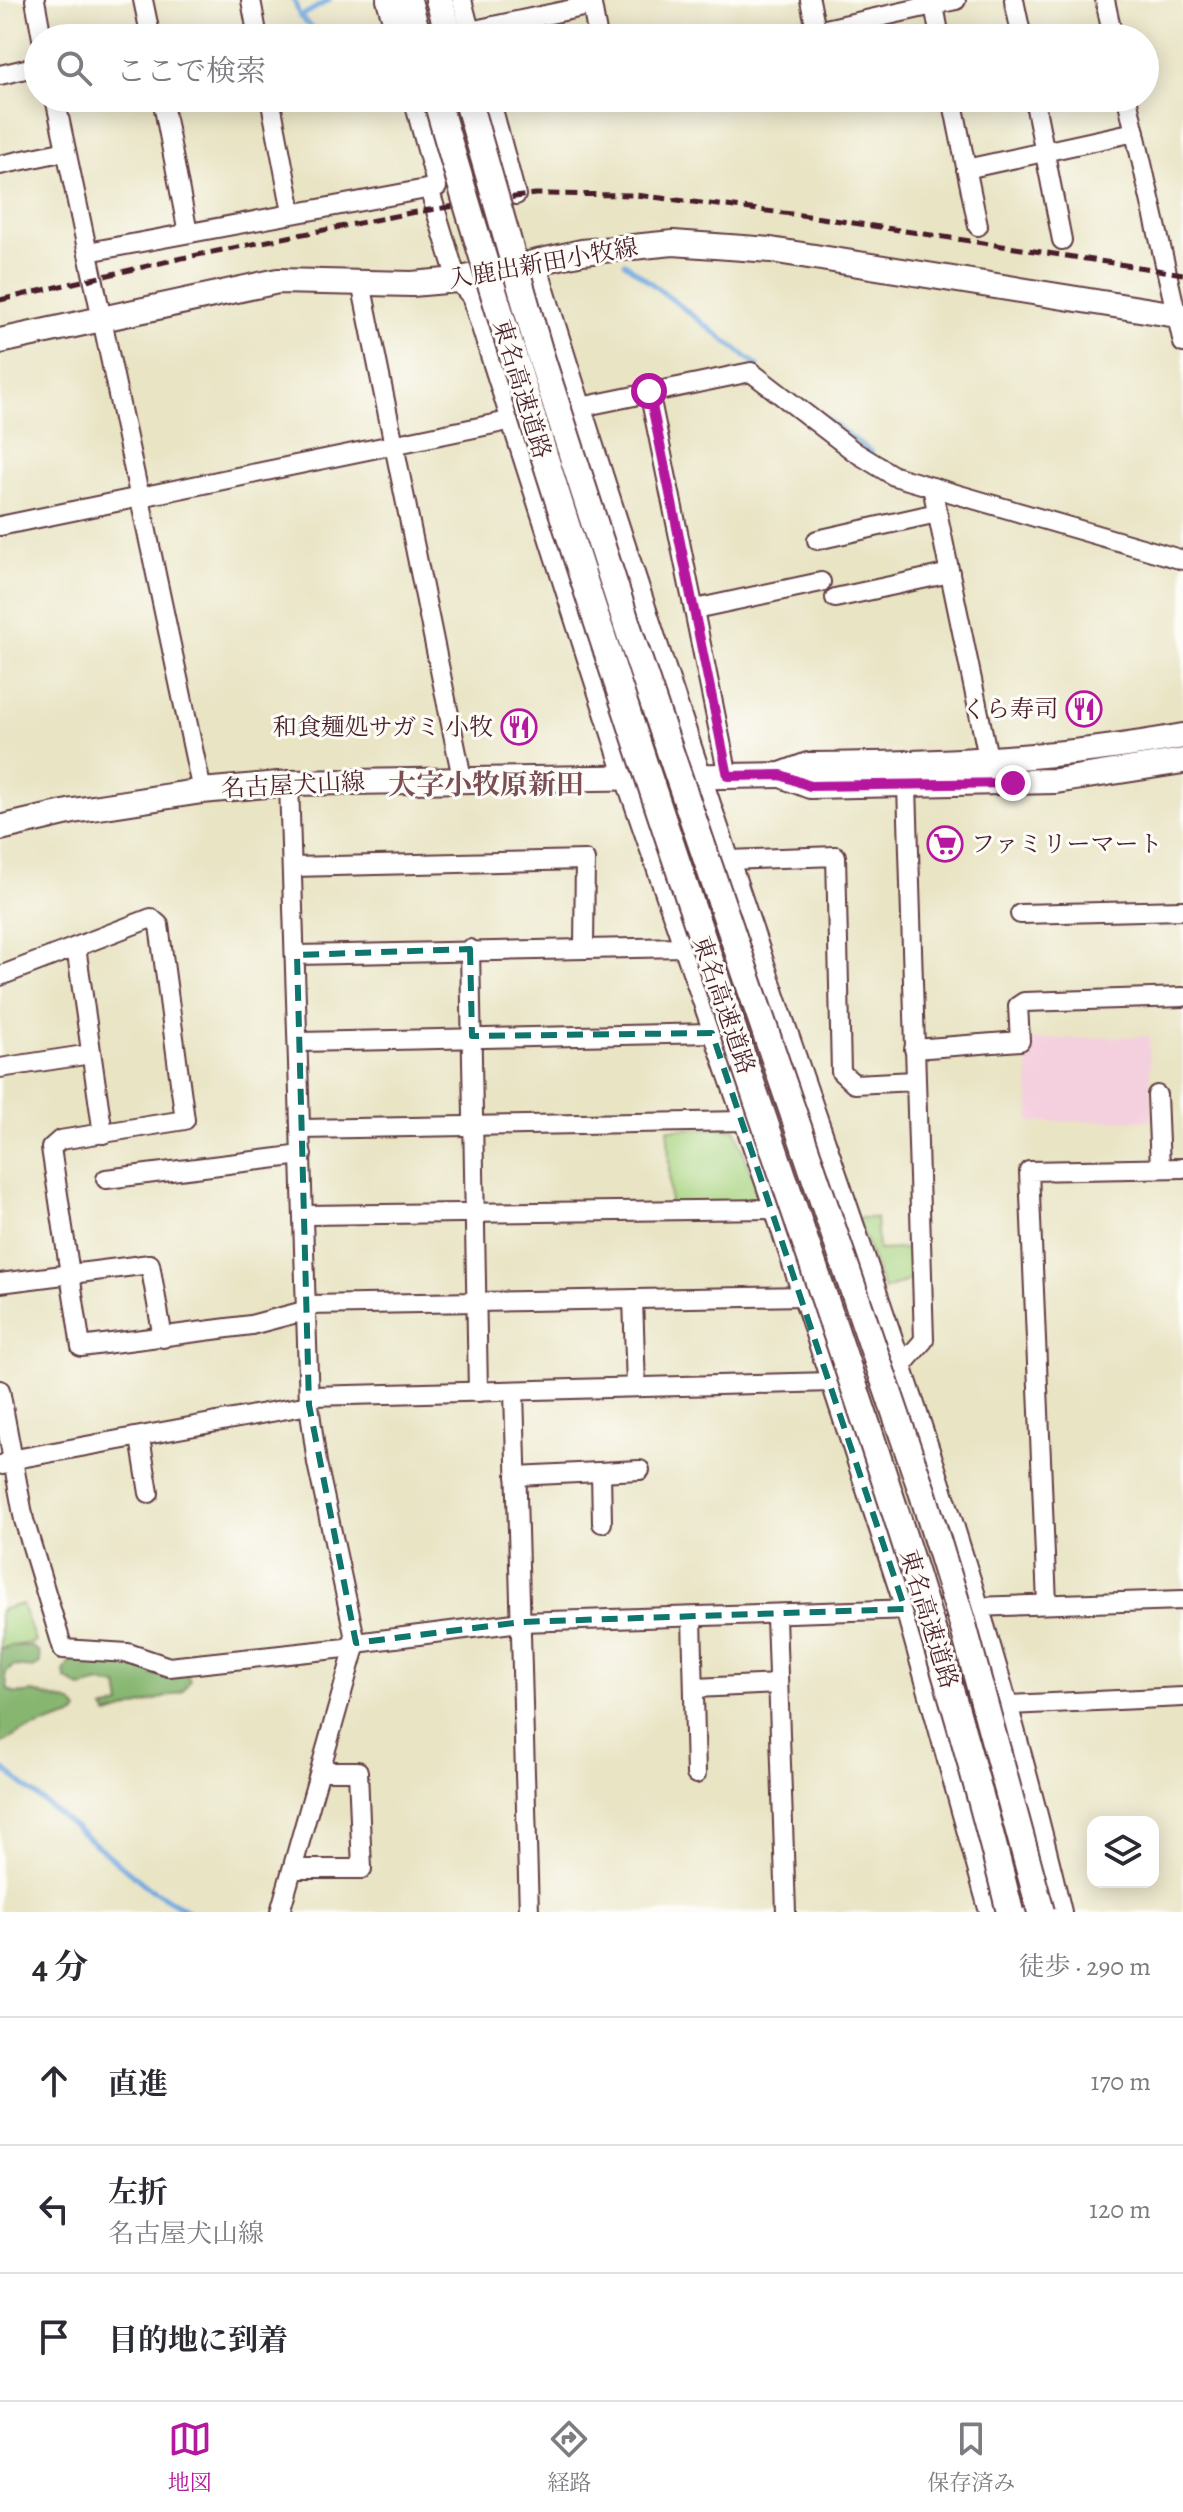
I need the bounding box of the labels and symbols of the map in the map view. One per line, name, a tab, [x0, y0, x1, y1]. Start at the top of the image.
street label: 入鹿出新田小牧線	[446, 231, 640, 295]
street label: 東名高速道路	[486, 315, 558, 463]
route start	[631, 373, 667, 409]
restaurant icon: くら寿司	[1065, 690, 1103, 728]
place label: くら寿司	[962, 693, 1058, 725]
restaurant icon: 和食麺処サガミ 小牧	[500, 708, 538, 746]
place label: 和食麺処サガミ 小牧	[273, 711, 493, 743]
street label: 名古屋犬山線	[220, 765, 366, 805]
route end	[995, 765, 1031, 801]
district label: 大字小牧原新田	[388, 766, 584, 804]
supermarket icon: ファミリーマート	[926, 825, 964, 863]
place label: ファミリーマート	[971, 828, 1163, 860]
street label: 東名高速道路	[685, 932, 763, 1078]
street label: 東名高速道路	[893, 1545, 965, 1693]

